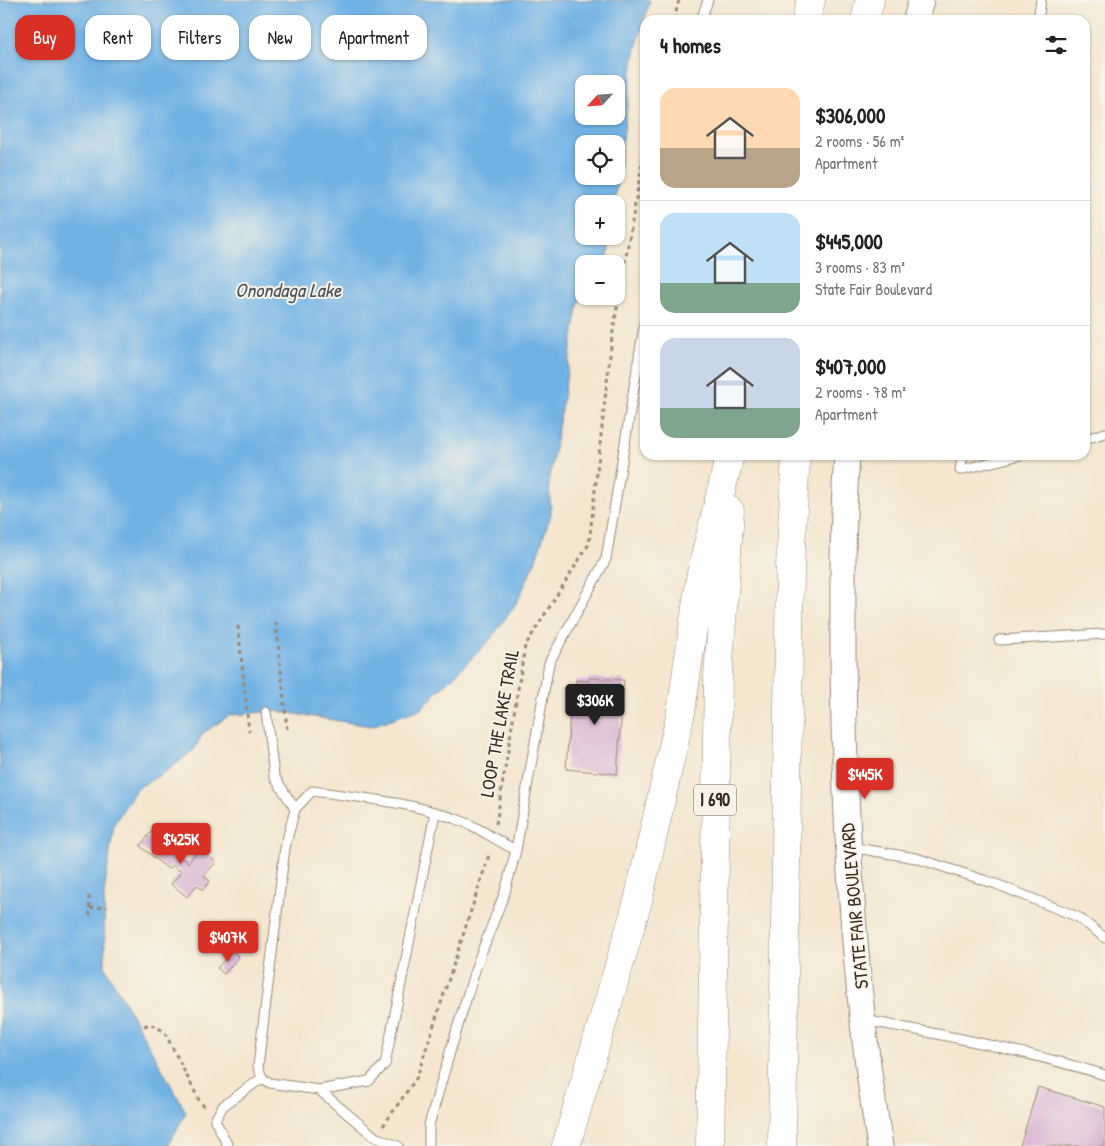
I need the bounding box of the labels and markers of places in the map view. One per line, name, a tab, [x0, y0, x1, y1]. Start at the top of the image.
pin: $306K	[560, 684, 630, 726]
pin: $445K	[830, 758, 900, 800]
pin: $425K	[146, 822, 216, 865]
pin: $407K	[193, 920, 263, 963]

